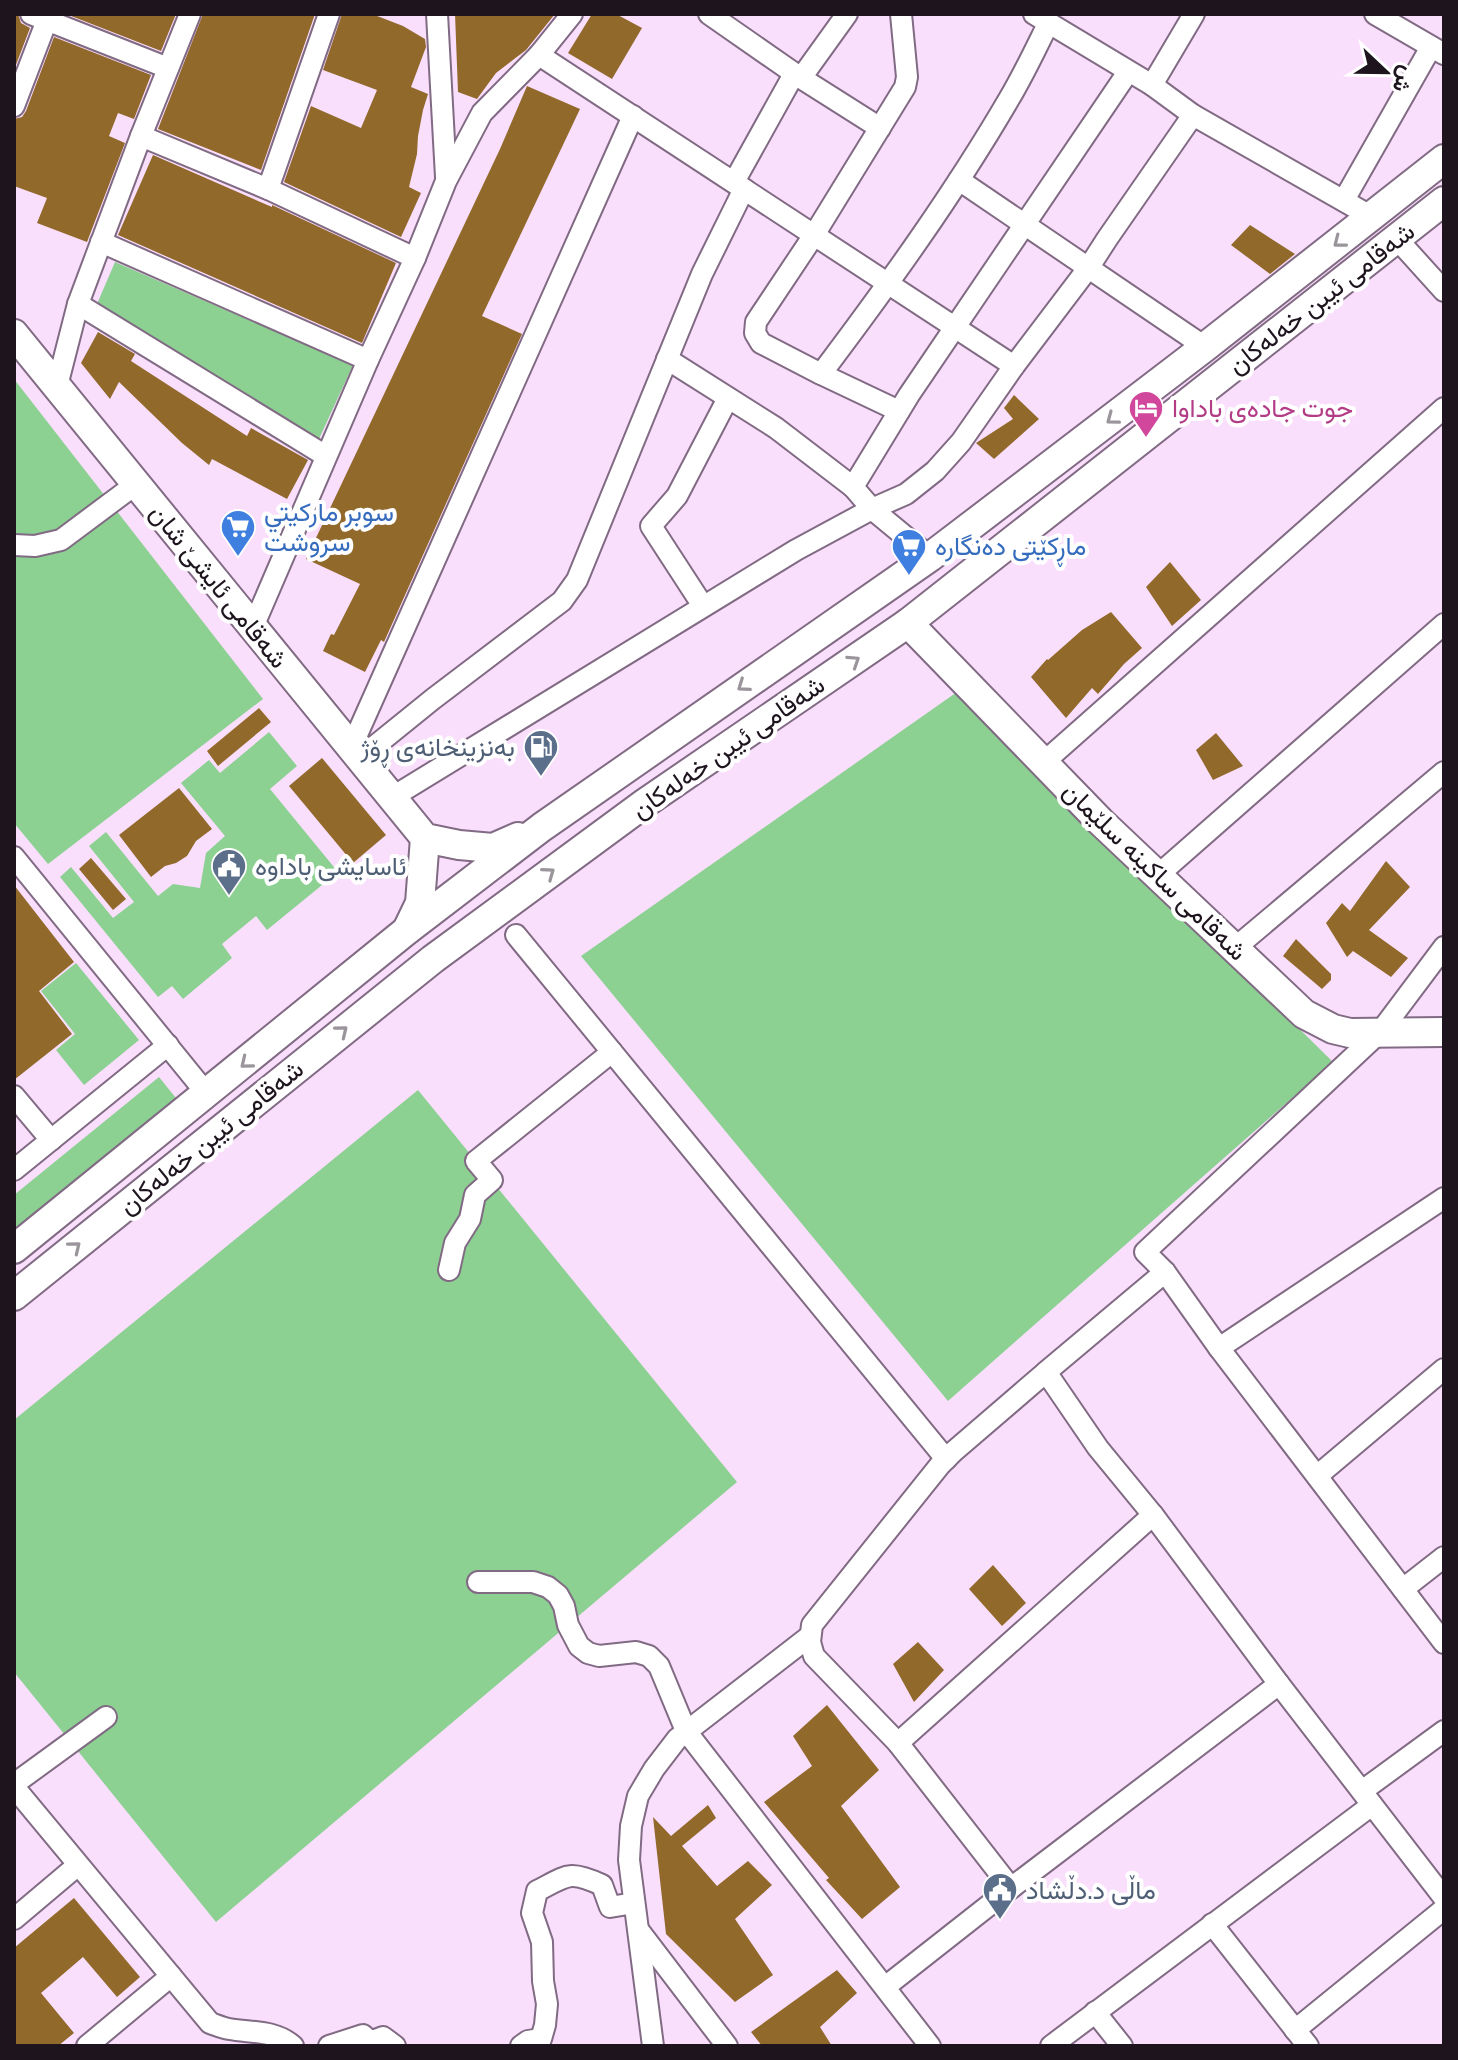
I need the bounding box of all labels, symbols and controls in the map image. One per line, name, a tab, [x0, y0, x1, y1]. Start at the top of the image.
north arrow	[1346, 32, 1426, 112]
text: ش	[1387, 62, 1422, 97]
street label: شەقامی ئیبن خەلەکان	[1221, 215, 1421, 381]
one-way arrow	[1333, 233, 1348, 247]
hotel icon: جوت جادەی باداوا	[1127, 389, 1165, 439]
place label: جوت جادەی باداوا	[1172, 392, 1353, 424]
one-way arrow	[1106, 409, 1121, 423]
place label: سوبر ماركيتي سروشت	[264, 496, 394, 558]
street label: شەقامی ئایشێ شان	[143, 497, 295, 675]
supermarket icon: سوبر ماركيتي سروشت	[219, 508, 257, 558]
supermarket icon: ماڕكێتی دەنگارە	[890, 527, 928, 577]
place label: ماڕكێتی دەنگارە	[935, 530, 1086, 567]
one-way arrow	[845, 655, 860, 670]
street label: شەقامی ئیبن خەلەکان	[625, 668, 831, 826]
one-way arrow	[737, 677, 751, 692]
fuel station icon: بەنزینخانەی ڕۆژ	[522, 728, 560, 778]
place label: بەنزینخانەی ڕۆژ	[360, 731, 515, 768]
street label: شەقامی ساکینە سلێمان	[1056, 775, 1254, 967]
public building icon: ئاسايشى باداوه	[210, 847, 248, 897]
place label: ئاسايشى باداوه	[255, 850, 407, 882]
one-way arrow	[540, 868, 554, 883]
one-way arrow	[333, 1026, 348, 1041]
street label: شەقامی ئیبن خەلەکان	[112, 1053, 310, 1221]
one-way arrow	[240, 1053, 255, 1068]
one-way arrow	[66, 1242, 80, 1257]
public building icon: ماڵی د.دڵشاد	[981, 1871, 1019, 1921]
place label: ماڵی د.دڵشاد	[1026, 1874, 1156, 1906]

